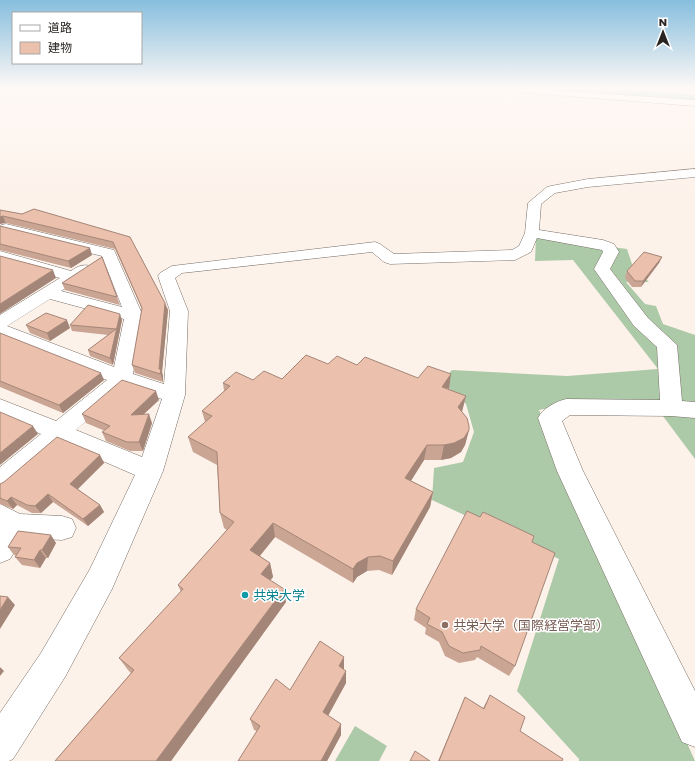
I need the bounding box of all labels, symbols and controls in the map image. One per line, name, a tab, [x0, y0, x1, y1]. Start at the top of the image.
legend	[12, 12, 142, 64]
north arrow	[643, 12, 683, 52]
text: N	[659, 14, 667, 30]
text: 道路	[48, 19, 72, 36]
text: 建物	[48, 39, 72, 56]
place label: 共栄大学	[253, 586, 305, 605]
marker: 共栄大学	[240, 590, 250, 600]
place label: 共栄大学（国際経営学部）	[453, 616, 609, 635]
marker: 共栄大学（国際経営学部）	[440, 620, 450, 630]

